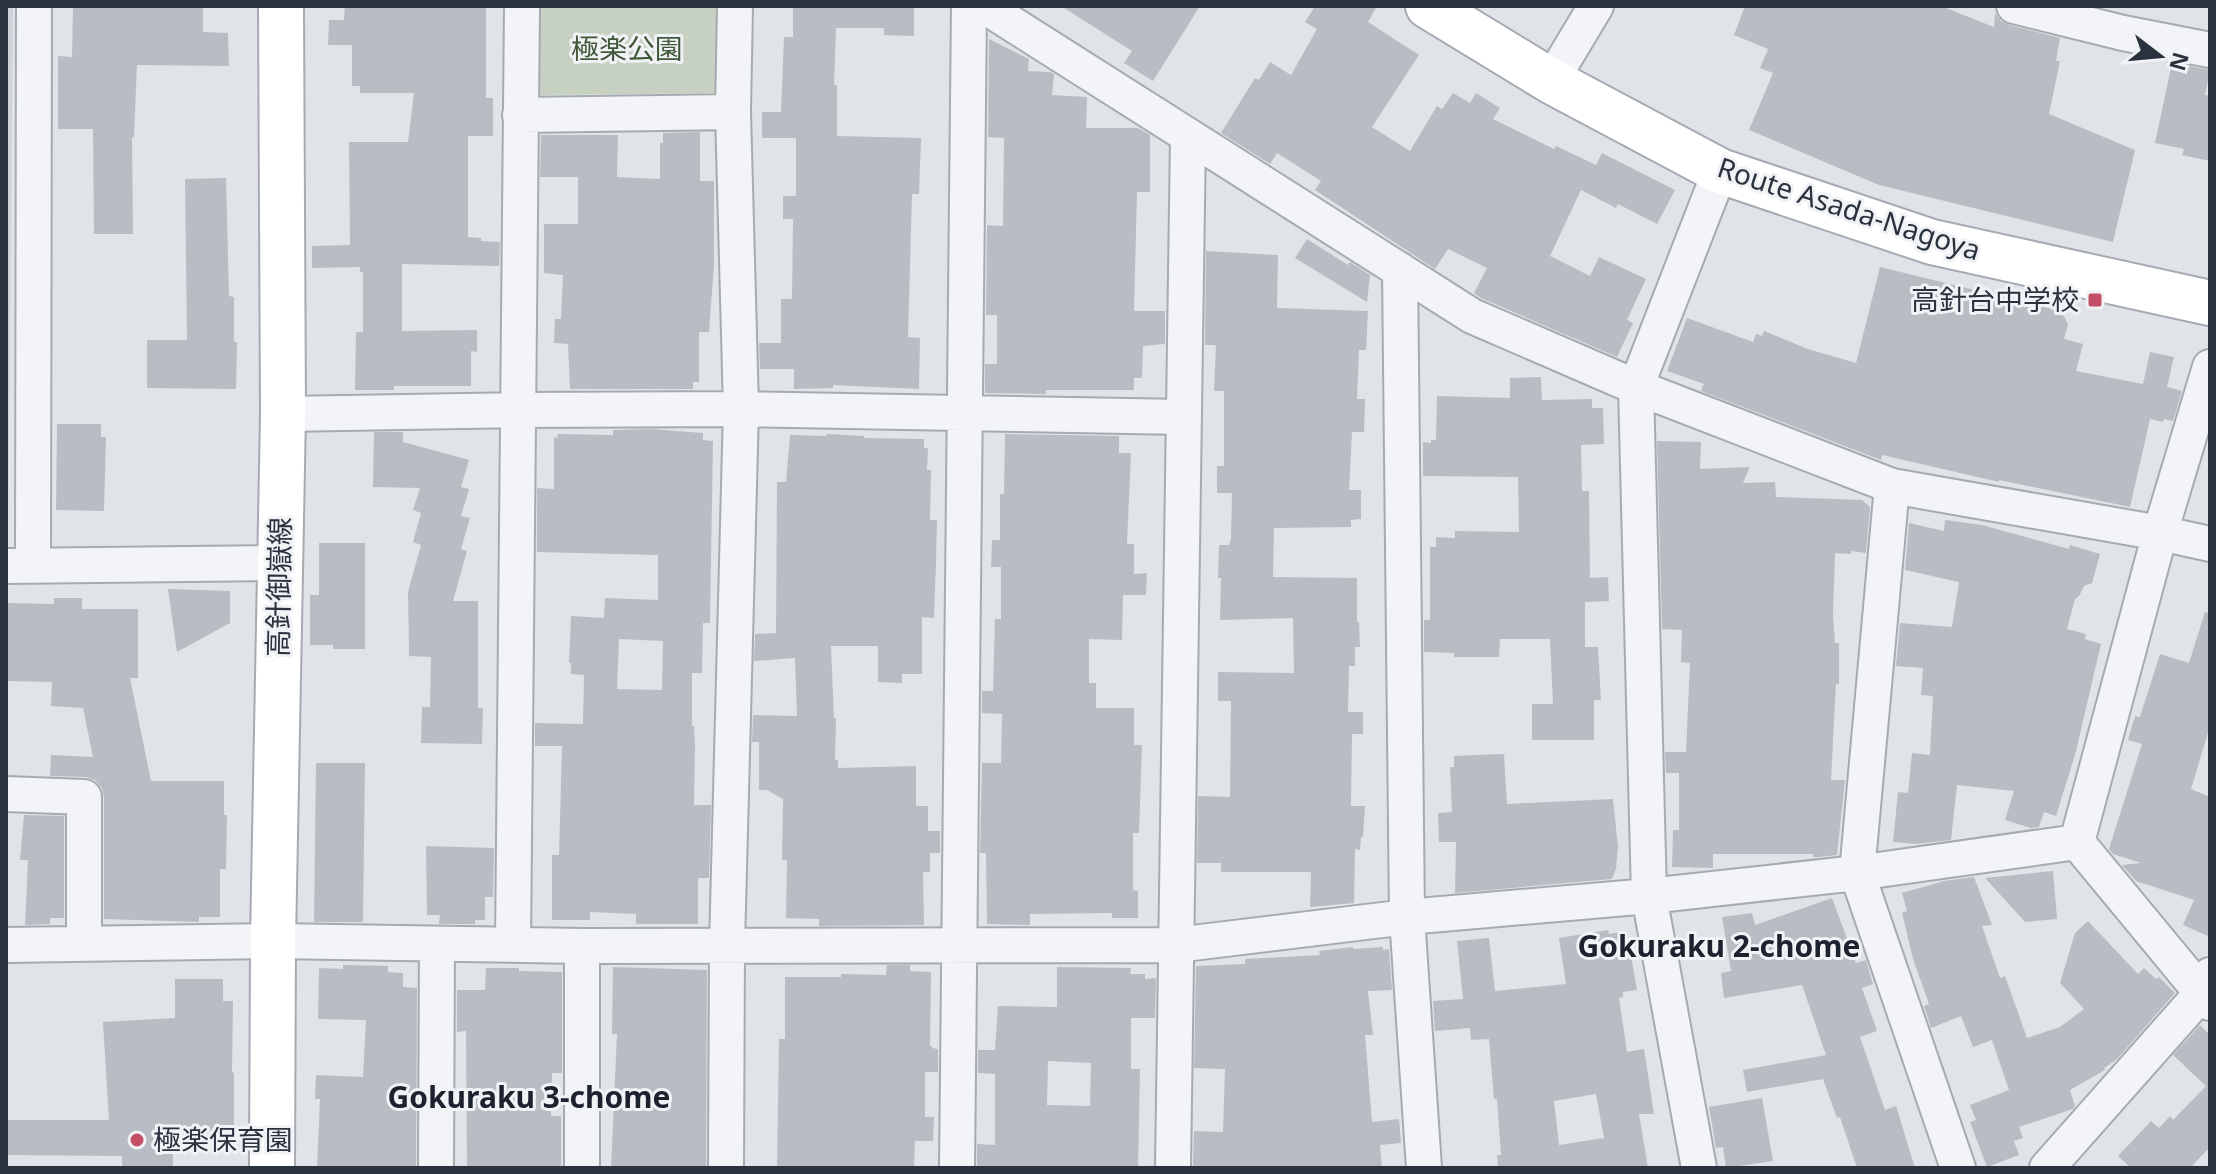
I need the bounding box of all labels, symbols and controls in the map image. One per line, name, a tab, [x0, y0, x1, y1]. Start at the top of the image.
north arrow	[2120, 16, 2200, 96]
park label: 極楽公園	[571, 29, 683, 67]
text: N	[2163, 49, 2197, 75]
street label: Route Asada-Nagoya	[1713, 148, 1986, 269]
place label: 高針台中学校	[1911, 280, 2079, 318]
marker: 高針台中学校	[2086, 291, 2104, 309]
street label: 高針御嶽線	[258, 517, 298, 657]
district label: Gokuraku 2-chome	[1578, 925, 1860, 966]
district label: Gokuraku 3-chome	[388, 1076, 670, 1117]
place label: 極楽保育園	[153, 1120, 293, 1158]
marker: 極楽保育園	[128, 1131, 146, 1149]

